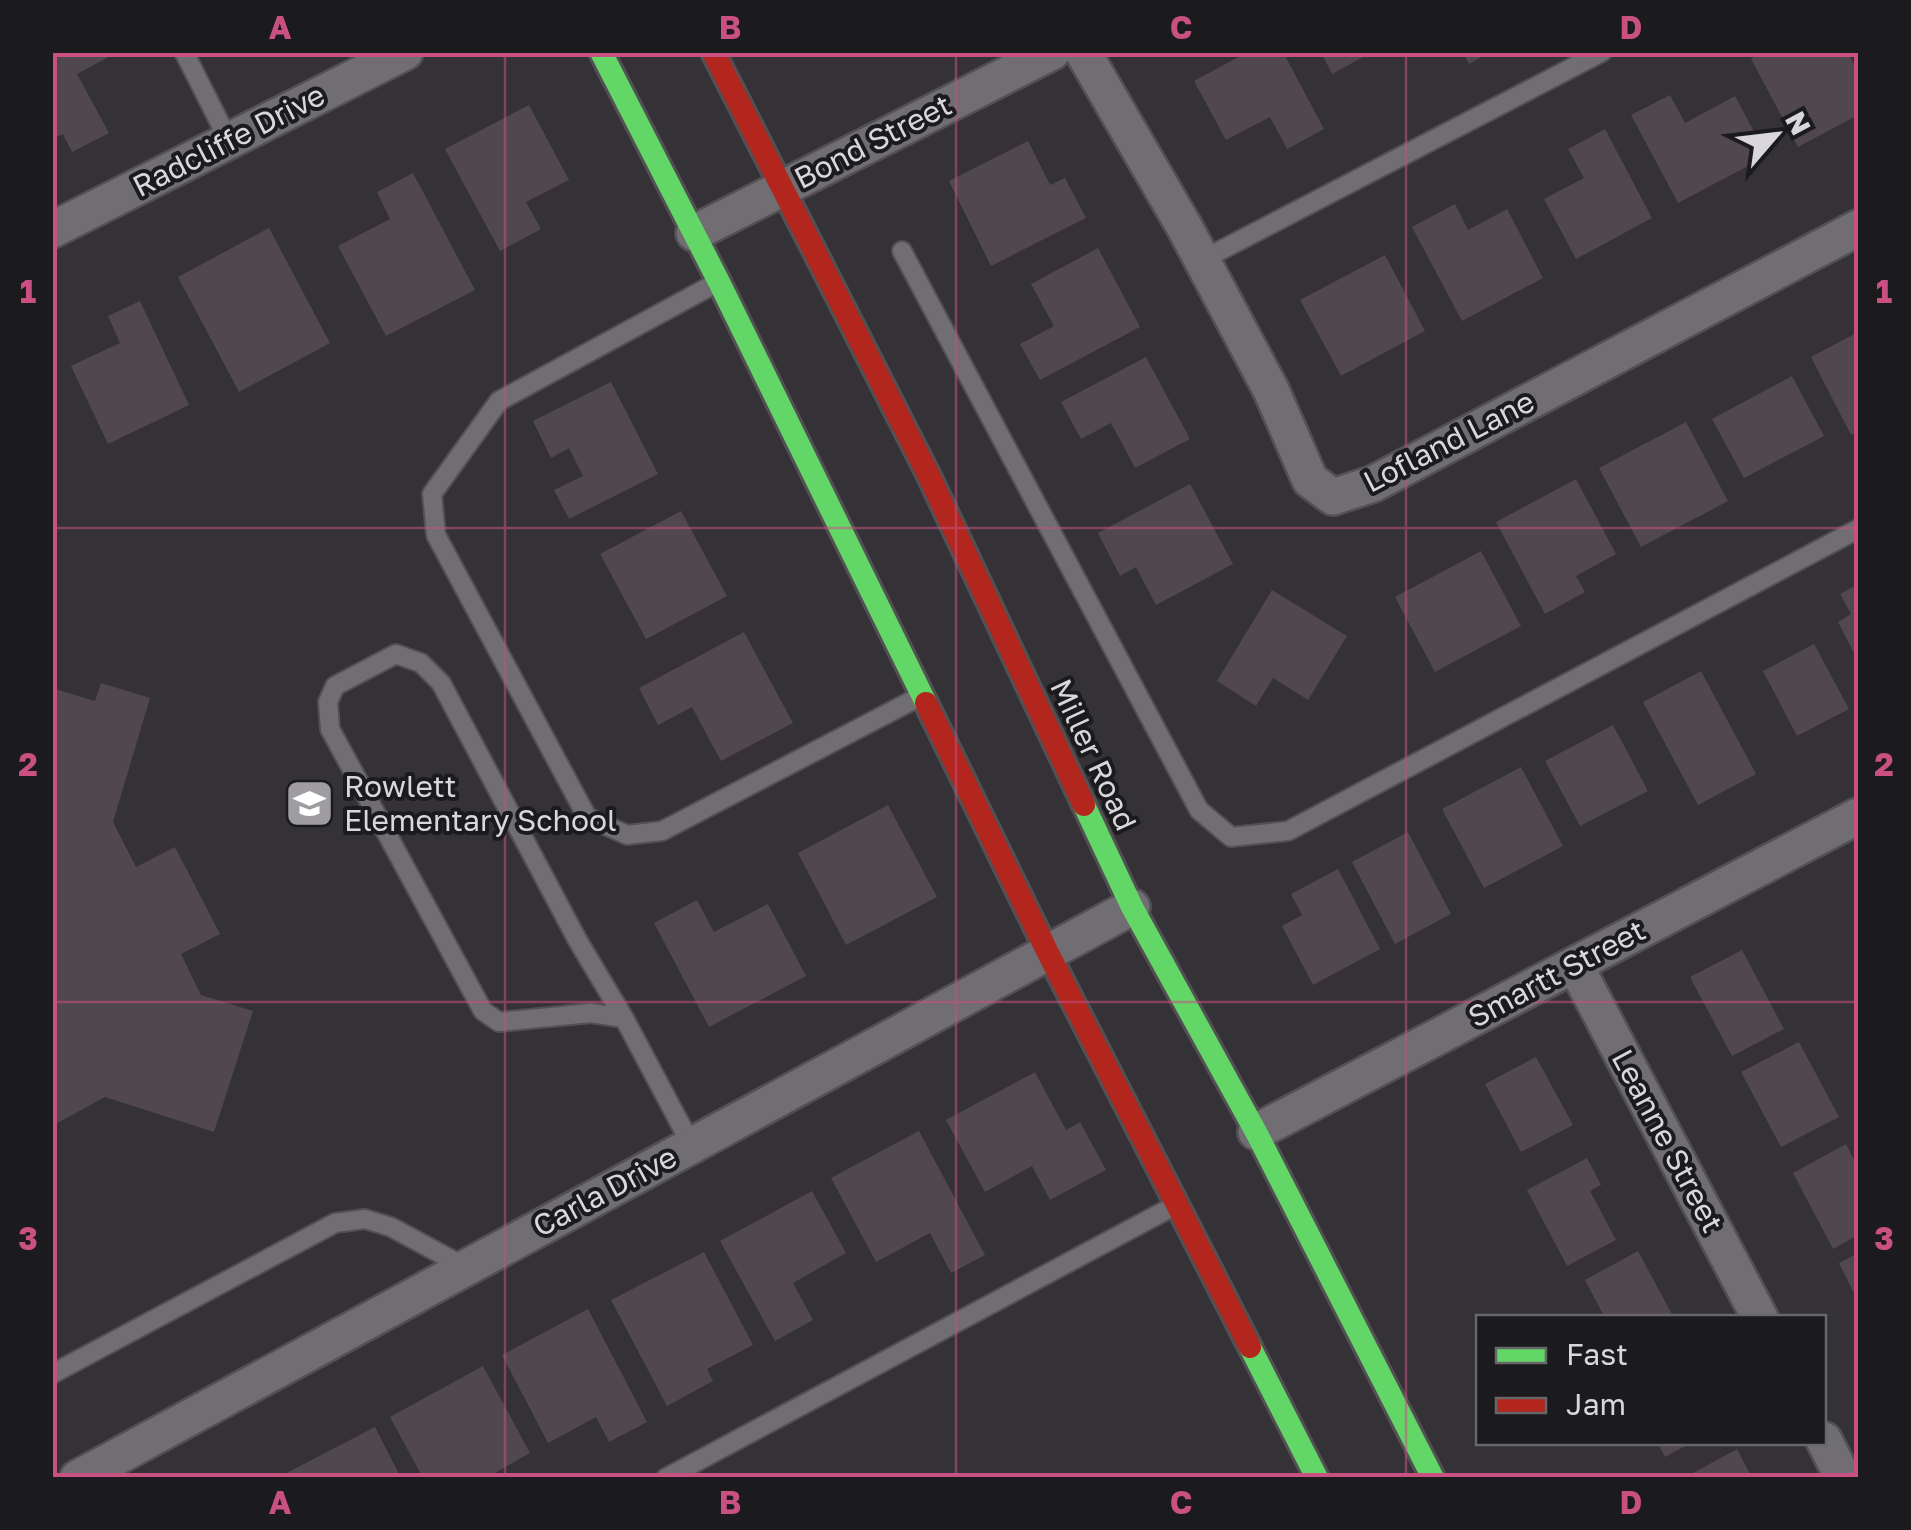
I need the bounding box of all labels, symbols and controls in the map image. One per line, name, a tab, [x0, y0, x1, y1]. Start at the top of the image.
text: A	[269, 8, 292, 46]
text: B	[719, 8, 741, 46]
text: C	[1170, 8, 1192, 46]
text: D	[1620, 8, 1642, 46]
street label: Radcliffe Drive	[127, 76, 331, 204]
north arrow	[1726, 85, 1826, 185]
street label: Bond Street	[788, 86, 957, 196]
text: N	[1779, 106, 1818, 140]
text: 1	[20, 272, 36, 310]
text: 1	[1876, 272, 1892, 310]
street label: Lofland Lane	[1357, 383, 1540, 500]
street label: Miller Road	[1043, 673, 1145, 836]
text: 2	[18, 745, 38, 783]
text: 2	[1874, 745, 1894, 783]
place label: Rowlett Elementary School	[344, 768, 617, 838]
school or university icon: Rowlett Elementary School	[283, 778, 335, 830]
street label: Smartt Street	[1462, 911, 1651, 1035]
street label: Leanne Street	[1605, 1043, 1731, 1238]
street label: Carla Drive	[527, 1138, 682, 1244]
text: 3	[18, 1219, 38, 1257]
text: 3	[1874, 1219, 1894, 1257]
legend	[1476, 1315, 1826, 1445]
text: Fast	[1566, 1336, 1628, 1372]
text: Jam	[1566, 1386, 1626, 1422]
text: A	[269, 1483, 292, 1521]
text: B	[719, 1483, 741, 1521]
text: C	[1170, 1483, 1192, 1521]
text: D	[1620, 1483, 1642, 1521]

